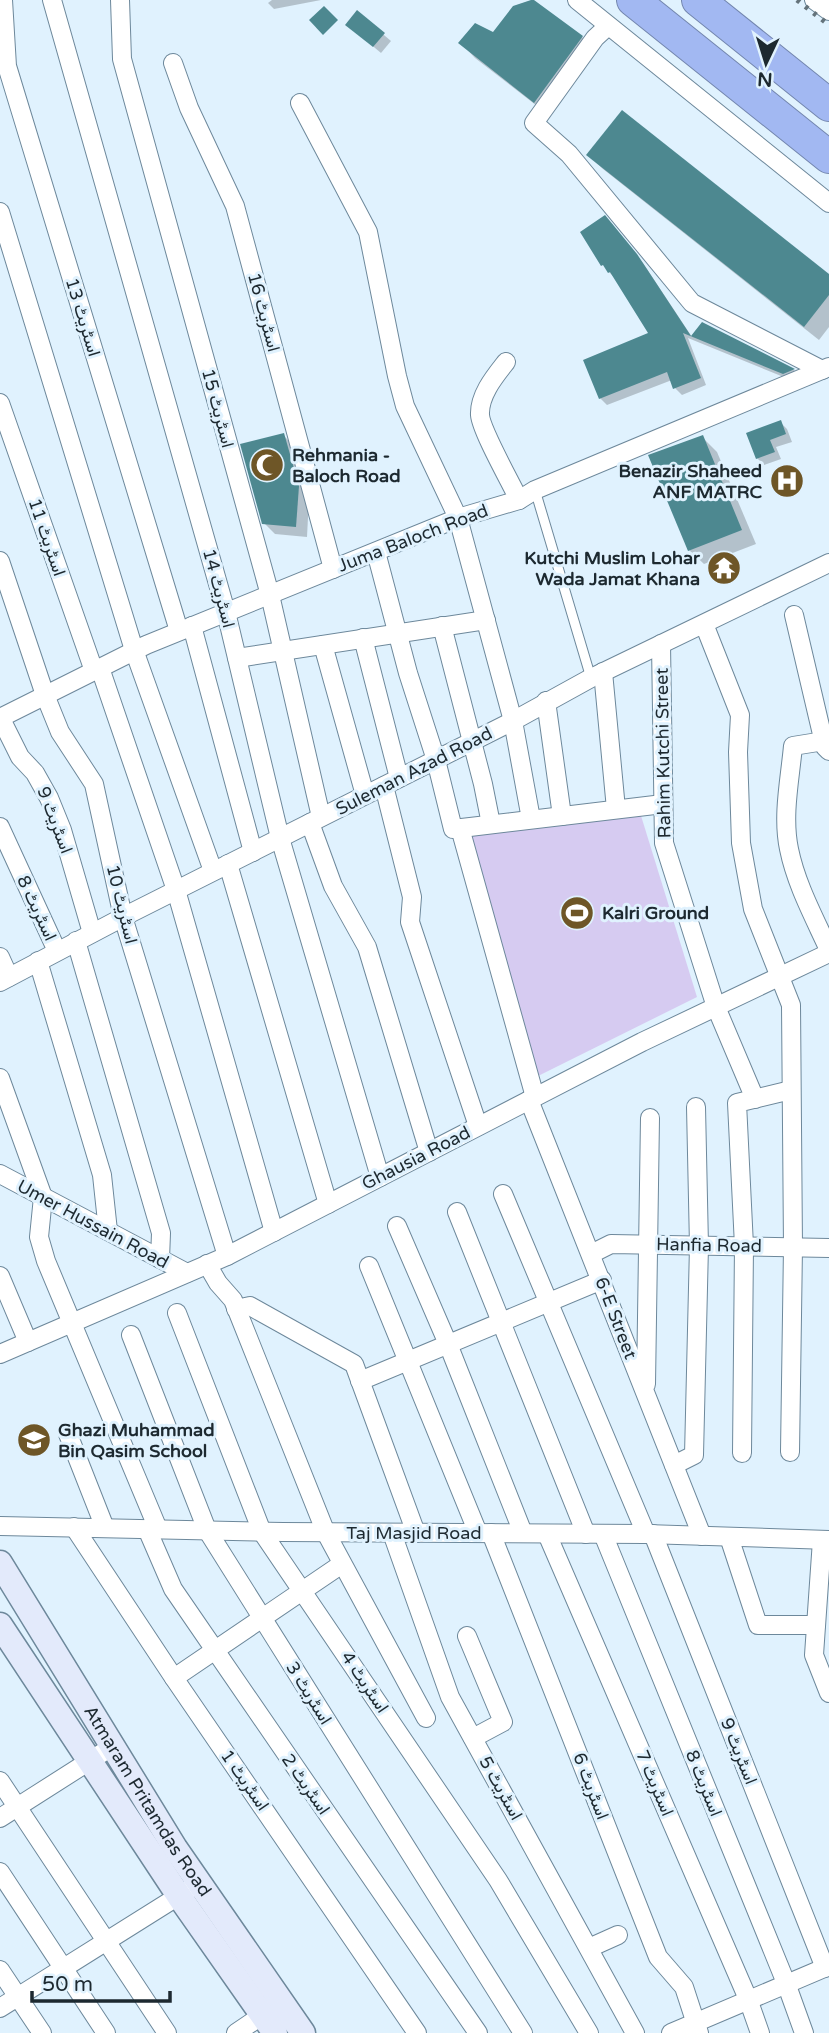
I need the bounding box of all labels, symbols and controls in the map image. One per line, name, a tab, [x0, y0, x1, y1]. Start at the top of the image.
north arrow	[731, 28, 801, 98]
text: N	[757, 67, 773, 90]
street label: اسٹریٹ 16	[243, 270, 285, 354]
street label: اسٹریٹ 13	[61, 275, 105, 359]
street label: اسٹریٹ 15	[197, 366, 239, 450]
place label: Rehmania - Baloch Road	[292, 444, 401, 487]
mosque icon: Rehmania - Baloch Road	[248, 446, 286, 484]
place label: Benazir Shaheed ANF MATRC	[619, 460, 762, 503]
hospital icon: Benazir Shaheed ANF MATRC	[768, 462, 806, 500]
street label: اسٹریٹ 11	[23, 495, 71, 579]
street label: Juma Baloch Road	[335, 499, 491, 577]
street label: اسٹریٹ 14	[198, 546, 240, 630]
place label: Kutchi Muslim Lohar Wada Jamat Khana	[524, 547, 701, 590]
temple icon: Kutchi Muslim Lohar Wada Jamat Khana	[705, 549, 743, 587]
street label: Rahim Kutchi Street	[651, 667, 675, 838]
street label: Suleman Azad Road	[332, 722, 496, 820]
street label: اسٹریٹ 9	[32, 784, 78, 856]
street label: اسٹریٹ 10	[102, 862, 142, 946]
street label: اسٹریٹ 8	[12, 872, 62, 944]
sports icon: Kalri Ground	[558, 894, 596, 932]
place label: Kalri Ground	[602, 902, 709, 924]
street label: Ghausia Road	[358, 1121, 474, 1195]
street label: Umer Hussain Road	[13, 1175, 173, 1273]
street label: Hanfia Road	[656, 1233, 762, 1257]
street label: 6-E Street	[590, 1274, 642, 1362]
place label: Ghazi Muhammad Bin Qasim School	[58, 1419, 215, 1462]
school or university icon: Ghazi Muhammad Bin Qasim School	[15, 1421, 53, 1459]
street label: Taj Masjid Road	[346, 1522, 482, 1544]
street label: اسٹریٹ 4	[336, 1647, 394, 1717]
street label: اسٹریٹ 3	[281, 1658, 337, 1728]
street label: Atmaram Pritamdas Road	[79, 1701, 216, 1901]
street label: اسٹریٹ 9	[716, 1715, 762, 1787]
street label: اسٹریٹ 1	[216, 1745, 274, 1815]
street label: اسٹریٹ 7	[631, 1747, 679, 1819]
street label: اسٹریٹ 8	[681, 1747, 727, 1819]
street label: اسٹریٹ 2	[277, 1749, 335, 1819]
street label: اسٹریٹ 6	[568, 1750, 614, 1822]
street label: اسٹریٹ 5	[474, 1752, 528, 1824]
scale bar	[32, 1960, 170, 2004]
text: 50 m	[42, 1972, 93, 1997]

